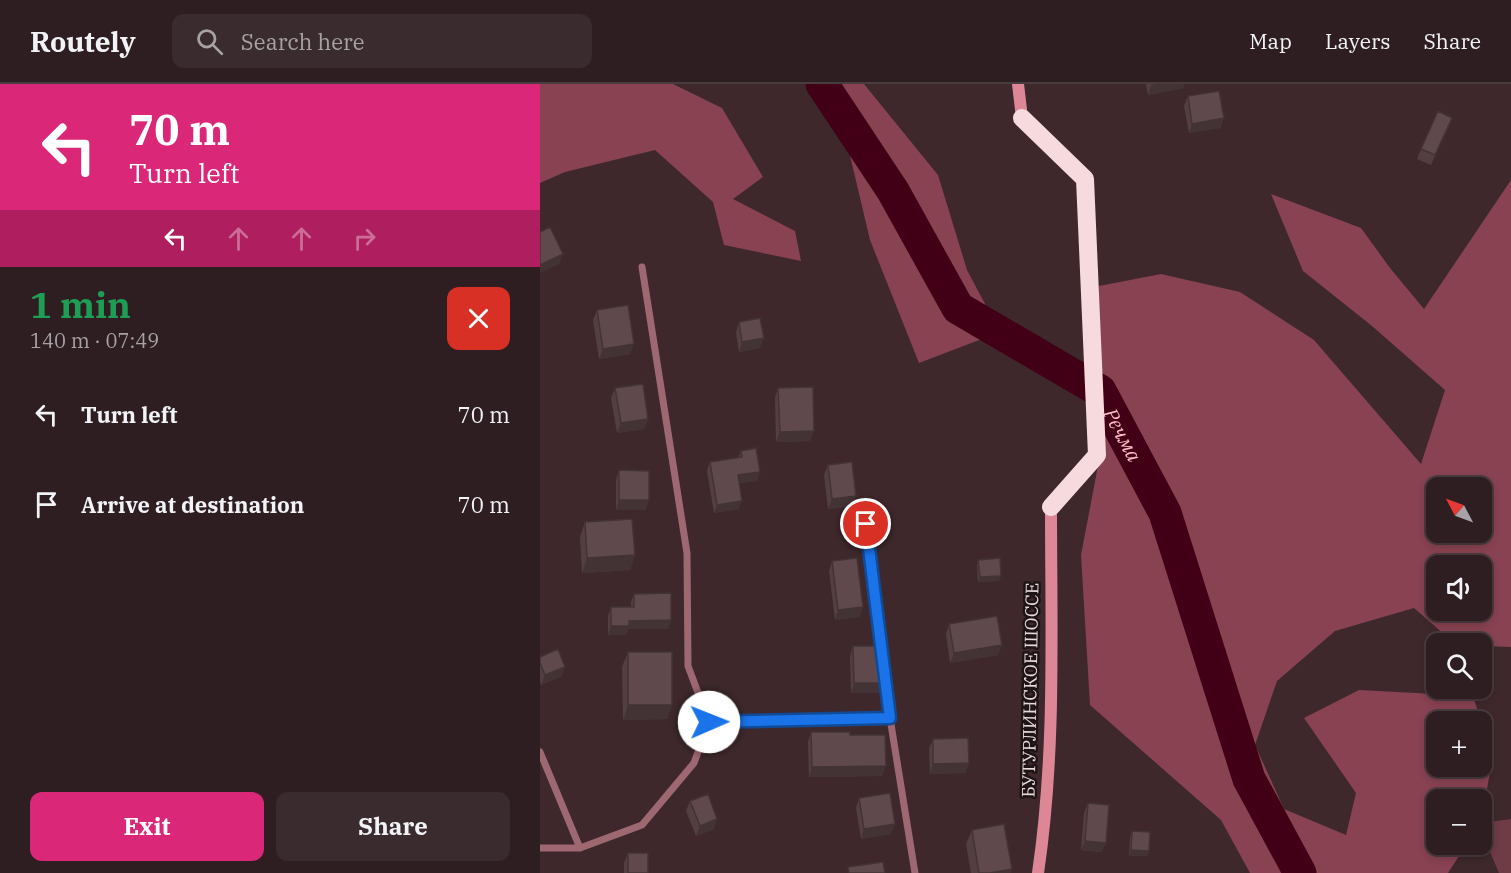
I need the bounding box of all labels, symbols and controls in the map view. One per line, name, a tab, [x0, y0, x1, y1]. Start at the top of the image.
search box	[172, 14, 592, 68]
text: Routely	[30, 23, 136, 60]
icon: search	[193, 25, 226, 58]
text: Search here	[241, 27, 365, 56]
text: Map	[1249, 27, 1292, 55]
text: Layers	[1325, 27, 1391, 55]
text: Share	[1424, 27, 1481, 55]
text: 70 m	[129, 102, 230, 157]
icon: left	[30, 108, 108, 186]
text: Turn left	[129, 155, 240, 190]
icon: left	[159, 222, 192, 255]
icon: ahead	[222, 222, 255, 255]
icon: ahead	[285, 222, 318, 255]
icon: right	[348, 222, 381, 255]
text: 1 min	[30, 281, 131, 328]
button: close	[447, 287, 510, 350]
text: 140 m · 07:49	[30, 327, 159, 354]
icon: left	[30, 398, 63, 431]
text: Turn left	[81, 400, 177, 429]
text: 70 m	[458, 400, 510, 429]
water label: Речма	[1097, 402, 1149, 466]
north arrow	[1426, 477, 1492, 543]
map controls	[1426, 477, 1492, 855]
icon: arrive	[30, 488, 63, 521]
text: Arrive at destination	[81, 490, 304, 519]
text: 70 m	[458, 490, 510, 519]
pin	[840, 498, 891, 549]
icon: arrive	[849, 507, 882, 540]
button: sound	[1426, 555, 1492, 621]
street label: БУТУРЛИНСКОЕ ШОССЕ	[1017, 582, 1043, 798]
button: search	[1426, 633, 1492, 699]
position arrow	[677, 690, 741, 754]
button: +	[1426, 711, 1492, 777]
button: −	[1426, 789, 1492, 855]
button: Exit	[30, 792, 264, 861]
button: Share	[276, 792, 510, 861]

